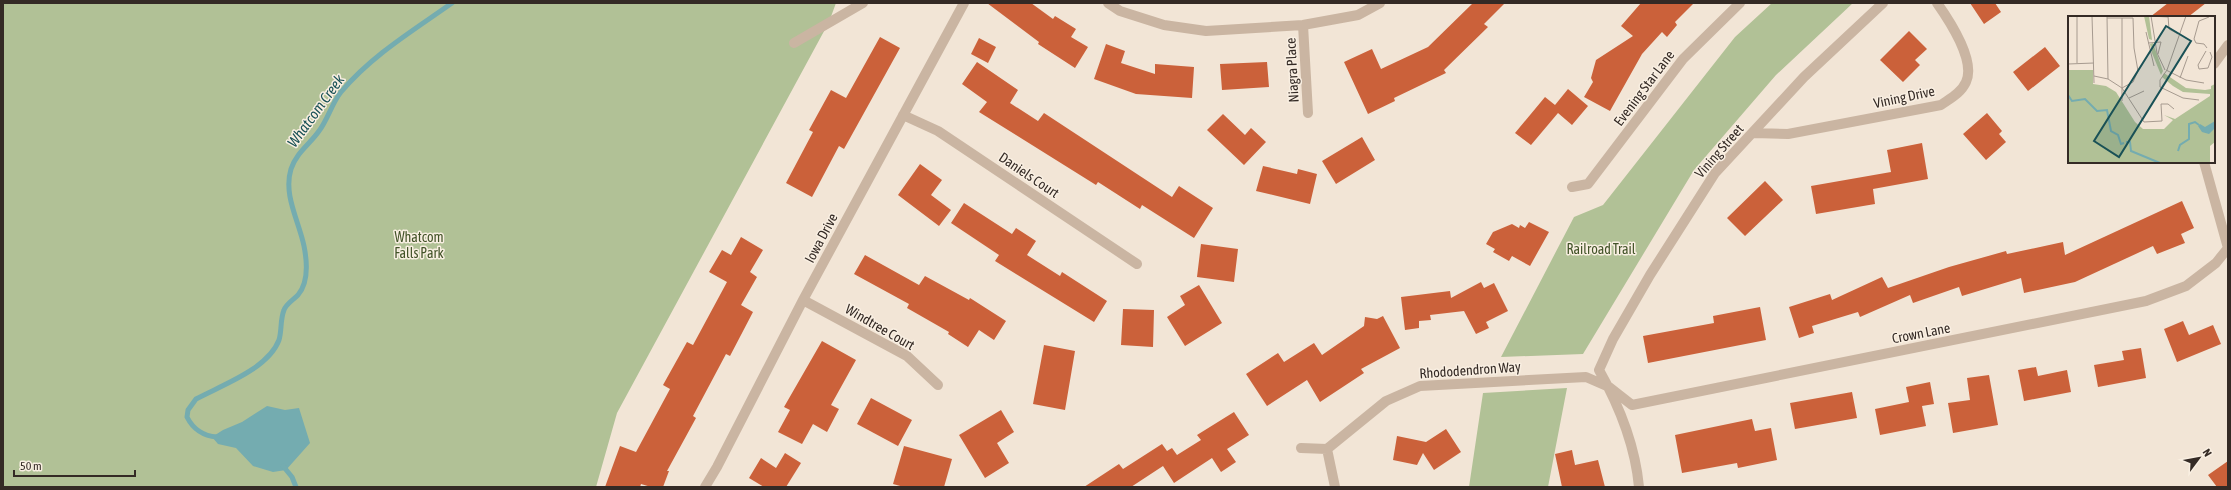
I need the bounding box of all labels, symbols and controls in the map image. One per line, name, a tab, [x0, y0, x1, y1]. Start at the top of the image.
inset map	[2068, 16, 2215, 163]
street label: Niagra Place	[1282, 37, 1302, 103]
street label: Evening Star Lane	[1610, 47, 1678, 129]
water label: Whatcom Creek	[284, 71, 348, 150]
street label: Vining Drive	[1872, 83, 1936, 111]
street label: Vining Street	[1691, 121, 1747, 181]
street label: Daniels Court	[996, 149, 1062, 201]
street label: Iowa Drive	[801, 210, 841, 266]
park label: Whatcom Falls Park	[394, 229, 444, 261]
park label: Railroad Trail	[1567, 241, 1636, 257]
street label: Windtree Court	[843, 301, 917, 353]
street label: Crown Lane	[1891, 320, 1951, 346]
street label: Rhododendron Way	[1419, 358, 1521, 382]
north arrow	[2179, 438, 2219, 478]
text: N	[2201, 447, 2214, 459]
scale bar	[14, 452, 135, 478]
text: 50 m	[20, 459, 42, 473]

